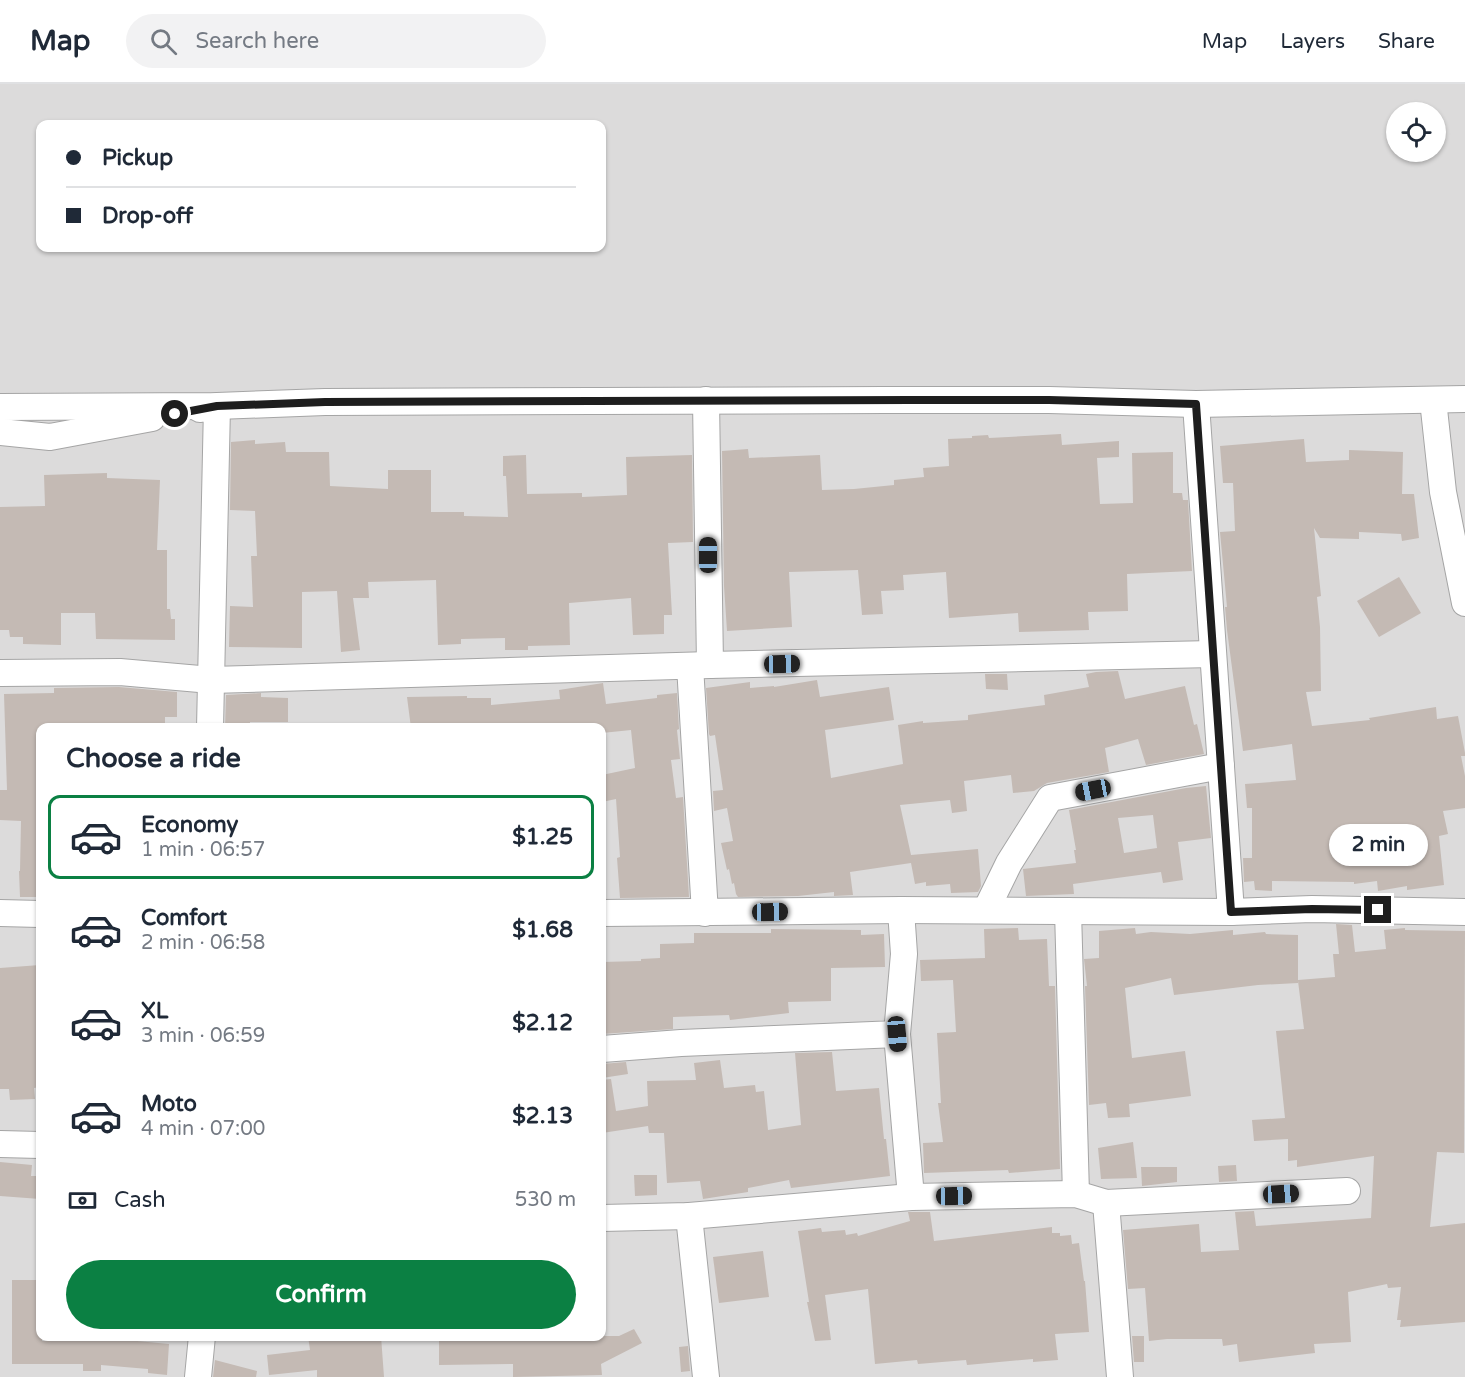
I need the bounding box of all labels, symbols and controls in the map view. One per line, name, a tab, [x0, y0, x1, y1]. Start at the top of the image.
search box	[126, 14, 546, 68]
text: Map	[30, 24, 90, 58]
icon: search	[147, 25, 180, 58]
text: Search here	[195, 28, 319, 54]
text: Map	[1202, 29, 1247, 54]
text: Layers	[1280, 29, 1345, 54]
text: Share	[1378, 29, 1435, 54]
map controls	[1386, 102, 1446, 162]
button: locate	[1386, 102, 1446, 162]
text: Pickup	[102, 145, 173, 171]
text: Drop-off	[102, 203, 193, 229]
route start	[161, 400, 188, 427]
car	[699, 537, 717, 573]
car	[764, 655, 800, 673]
text: Choose a ride	[66, 742, 241, 775]
car	[1074, 778, 1112, 802]
icon: car	[69, 810, 123, 864]
text: Economy	[141, 812, 238, 838]
callout: 2 min	[1328, 823, 1428, 865]
text: $1.25	[512, 824, 573, 850]
text: 2 min	[1352, 833, 1405, 857]
text: 1 min · 06:57	[141, 838, 265, 862]
route end	[1364, 896, 1391, 923]
icon: car	[69, 903, 123, 957]
car	[752, 903, 788, 921]
text: Comfort	[141, 905, 227, 931]
text: $1.68	[512, 917, 573, 943]
text: 2 min · 06:58	[141, 931, 265, 955]
icon: car	[69, 996, 123, 1050]
text: XL	[141, 998, 168, 1024]
text: $2.12	[512, 1010, 573, 1036]
car	[886, 1015, 908, 1053]
text: 3 min · 06:59	[141, 1024, 265, 1048]
icon: car	[69, 1089, 123, 1143]
text: Moto	[141, 1091, 197, 1117]
text: $2.13	[512, 1103, 573, 1129]
text: 4 min · 07:00	[141, 1117, 265, 1141]
icon: cash	[66, 1184, 99, 1217]
car	[1263, 1184, 1299, 1204]
text: Cash	[114, 1187, 166, 1213]
car	[936, 1187, 972, 1205]
text: 530 m	[515, 1188, 576, 1212]
button: Confirm	[66, 1260, 576, 1329]

